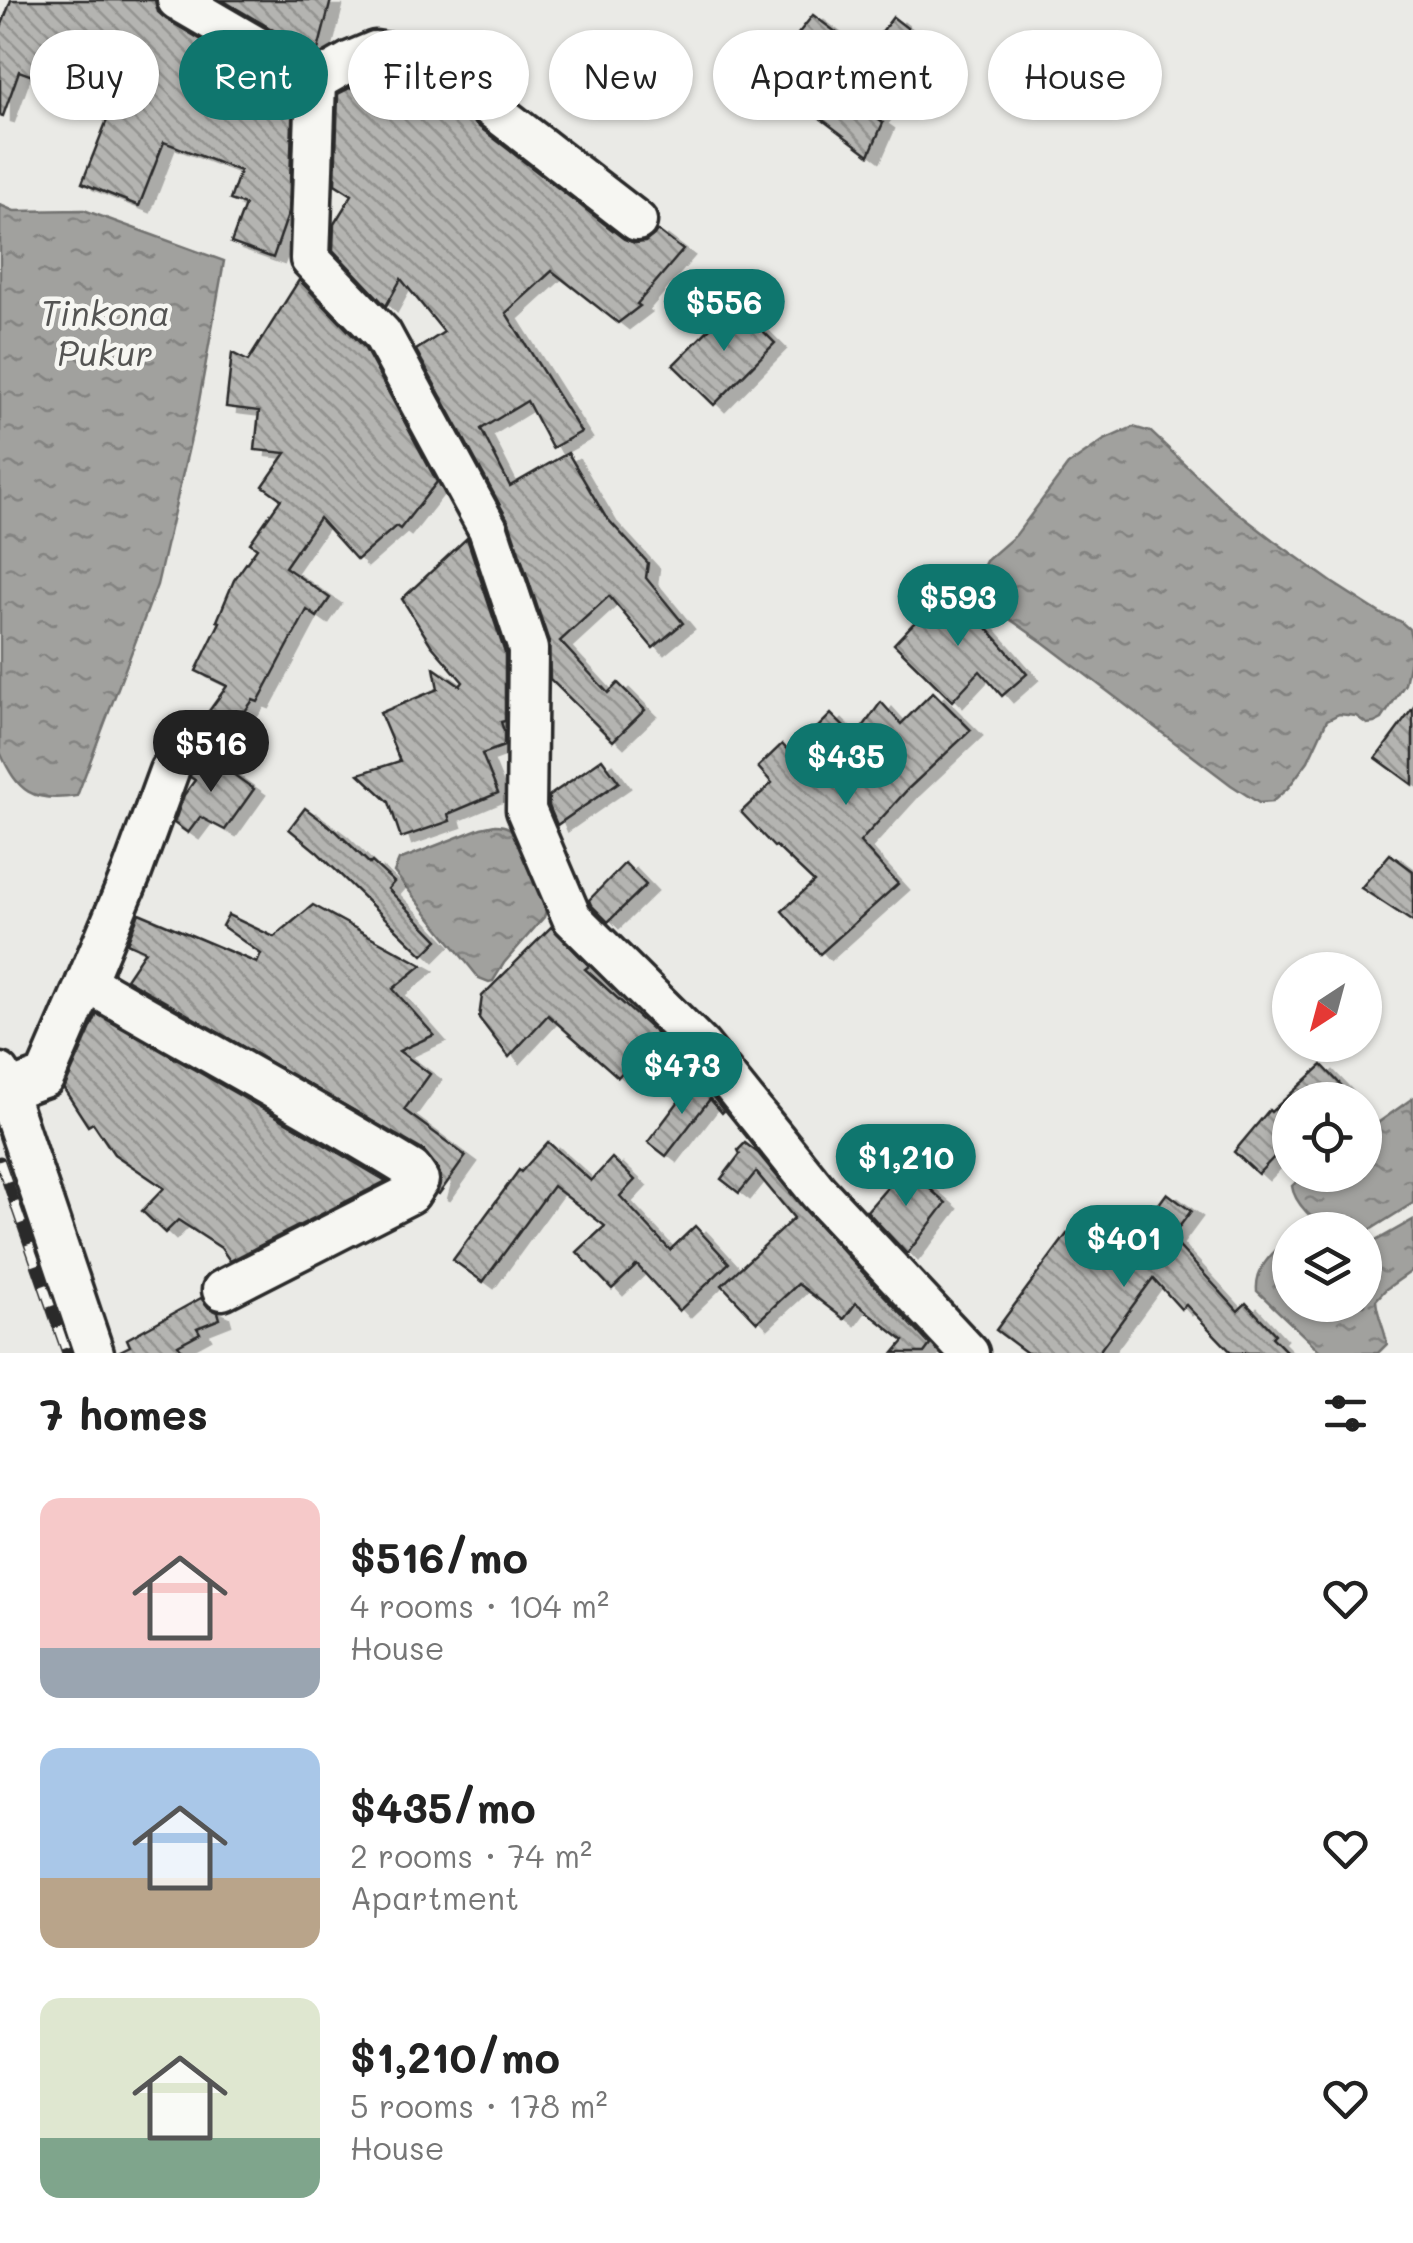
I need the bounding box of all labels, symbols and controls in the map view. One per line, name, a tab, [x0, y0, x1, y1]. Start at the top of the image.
chip: Buy	[30, 30, 159, 120]
chip: Rent	[179, 30, 328, 120]
chip: Filters	[348, 30, 529, 120]
chip: New	[549, 30, 693, 120]
chip: Apartment	[713, 30, 968, 120]
chip: House	[988, 30, 1162, 120]
pin: $556	[665, 269, 783, 354]
text: $556	[686, 280, 762, 322]
water label: Tinkona Pukur	[40, 289, 170, 375]
pin: $593	[899, 564, 1017, 649]
text: $593	[920, 575, 996, 617]
pin: $516	[152, 710, 270, 795]
text: $516	[175, 721, 247, 763]
pin: $435	[787, 723, 905, 808]
text: $435	[807, 734, 885, 776]
north arrow	[1272, 952, 1382, 1062]
map controls	[1272, 952, 1382, 1322]
pin: $473	[623, 1032, 741, 1117]
text: $473	[643, 1043, 721, 1085]
button: locate	[1272, 1082, 1382, 1192]
pin: $1,210	[825, 1124, 987, 1209]
text: $1,210	[858, 1135, 954, 1177]
pin: $401	[1065, 1205, 1183, 1290]
button: layers	[1272, 1212, 1382, 1322]
text: $401	[1087, 1216, 1161, 1258]
text: 7 homes	[40, 1386, 208, 1441]
icon: filters	[1318, 1386, 1373, 1441]
text: $516/mo	[350, 1529, 528, 1584]
icon: home	[120, 1538, 240, 1658]
icon: heart	[1318, 1571, 1373, 1626]
text: 4 rooms · 104 m²	[350, 1584, 609, 1626]
text: House	[350, 1626, 445, 1668]
text: $435/mo	[350, 1779, 536, 1834]
icon: home	[120, 1788, 240, 1908]
icon: heart	[1318, 1821, 1373, 1876]
text: 2 rooms · 74 m²	[350, 1834, 592, 1876]
text: Apartment	[350, 1876, 519, 1918]
text: $1,210/mo	[350, 2029, 560, 2084]
icon: home	[120, 2038, 240, 2158]
icon: heart	[1318, 2071, 1373, 2126]
text: 5 rooms · 178 m²	[350, 2084, 608, 2126]
text: House	[350, 2126, 445, 2168]

